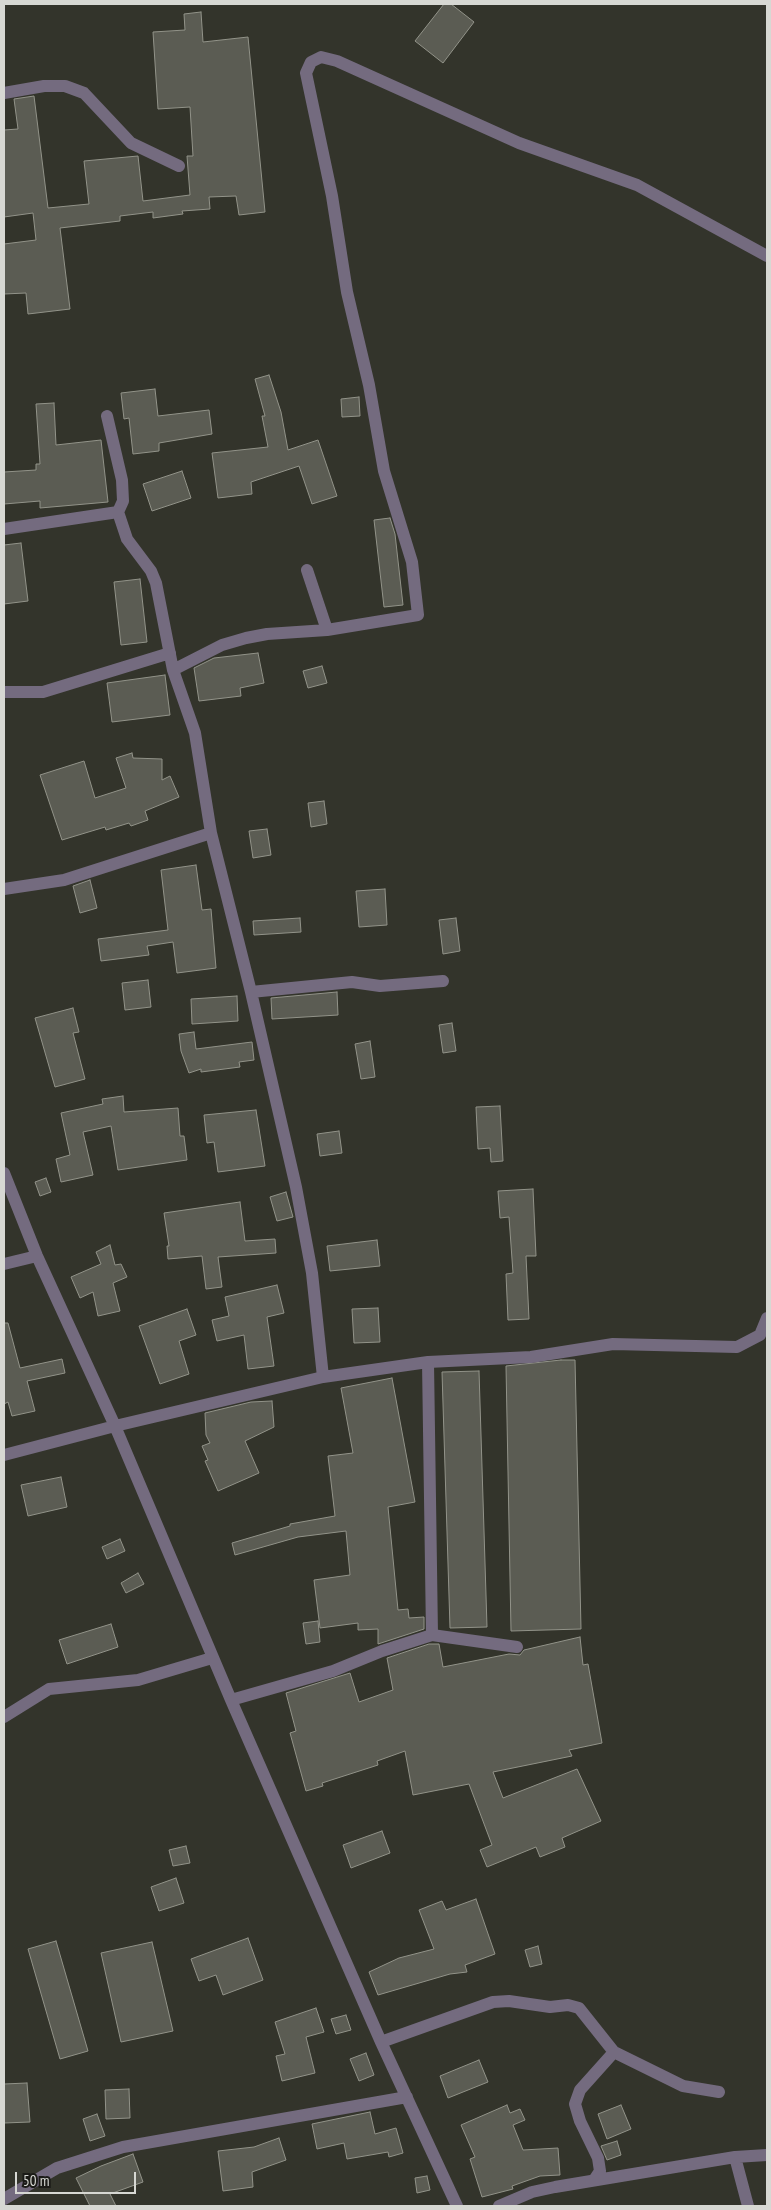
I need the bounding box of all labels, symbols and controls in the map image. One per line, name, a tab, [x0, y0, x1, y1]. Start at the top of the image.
scale bar	[18, 2162, 139, 2194]
text: 50 m	[23, 2171, 49, 2190]

